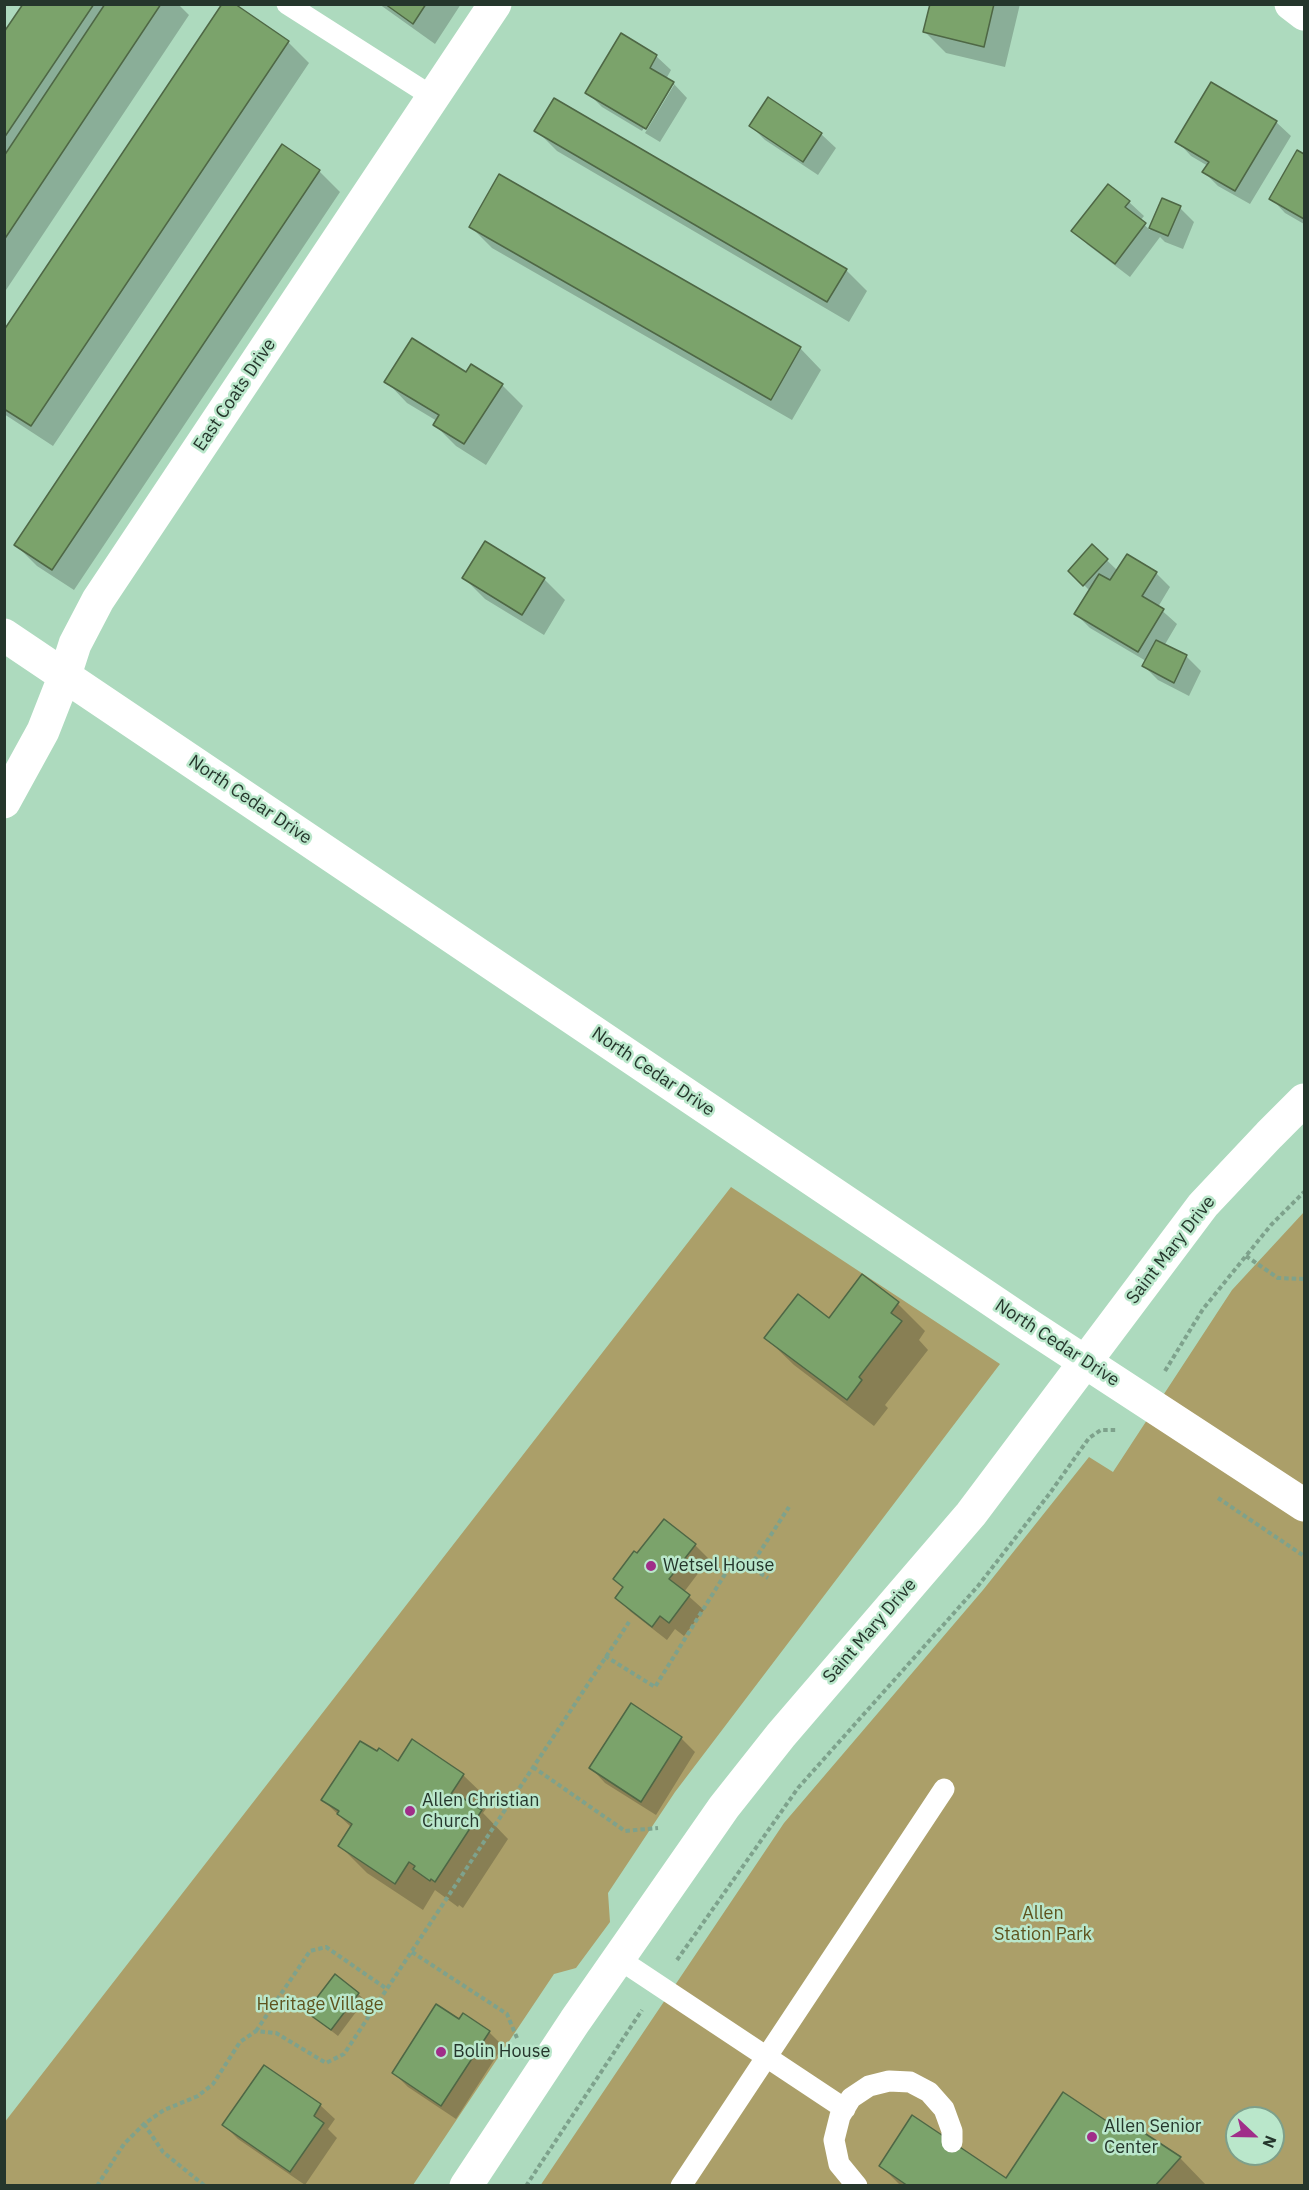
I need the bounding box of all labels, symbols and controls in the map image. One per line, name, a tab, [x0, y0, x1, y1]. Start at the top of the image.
street label: East Coats Drive	[189, 335, 281, 455]
street label: North Cedar Drive	[184, 751, 316, 849]
street label: North Cedar Drive	[587, 1023, 719, 1121]
street label: Saint Mary Drive	[1122, 1192, 1220, 1308]
street label: North Cedar Drive	[991, 1295, 1123, 1391]
place label: Wetsel House	[663, 1555, 774, 1577]
marker: Wetsel House	[644, 1559, 658, 1573]
street label: Saint Mary Drive	[819, 1574, 921, 1688]
place label: Allen Christian Church	[422, 1790, 539, 1832]
marker: Allen Christian Church	[403, 1804, 417, 1818]
park label: Allen Station Park	[994, 1903, 1092, 1946]
park label: Heritage Village	[256, 1994, 384, 2016]
place label: Bolin House	[453, 2041, 550, 2063]
marker: Bolin House	[434, 2045, 448, 2059]
north arrow	[1225, 2106, 1285, 2166]
place label: Allen Senior Center	[1104, 2116, 1201, 2158]
marker: Allen Senior Center	[1085, 2130, 1099, 2144]
text: N	[1258, 2133, 1281, 2151]

